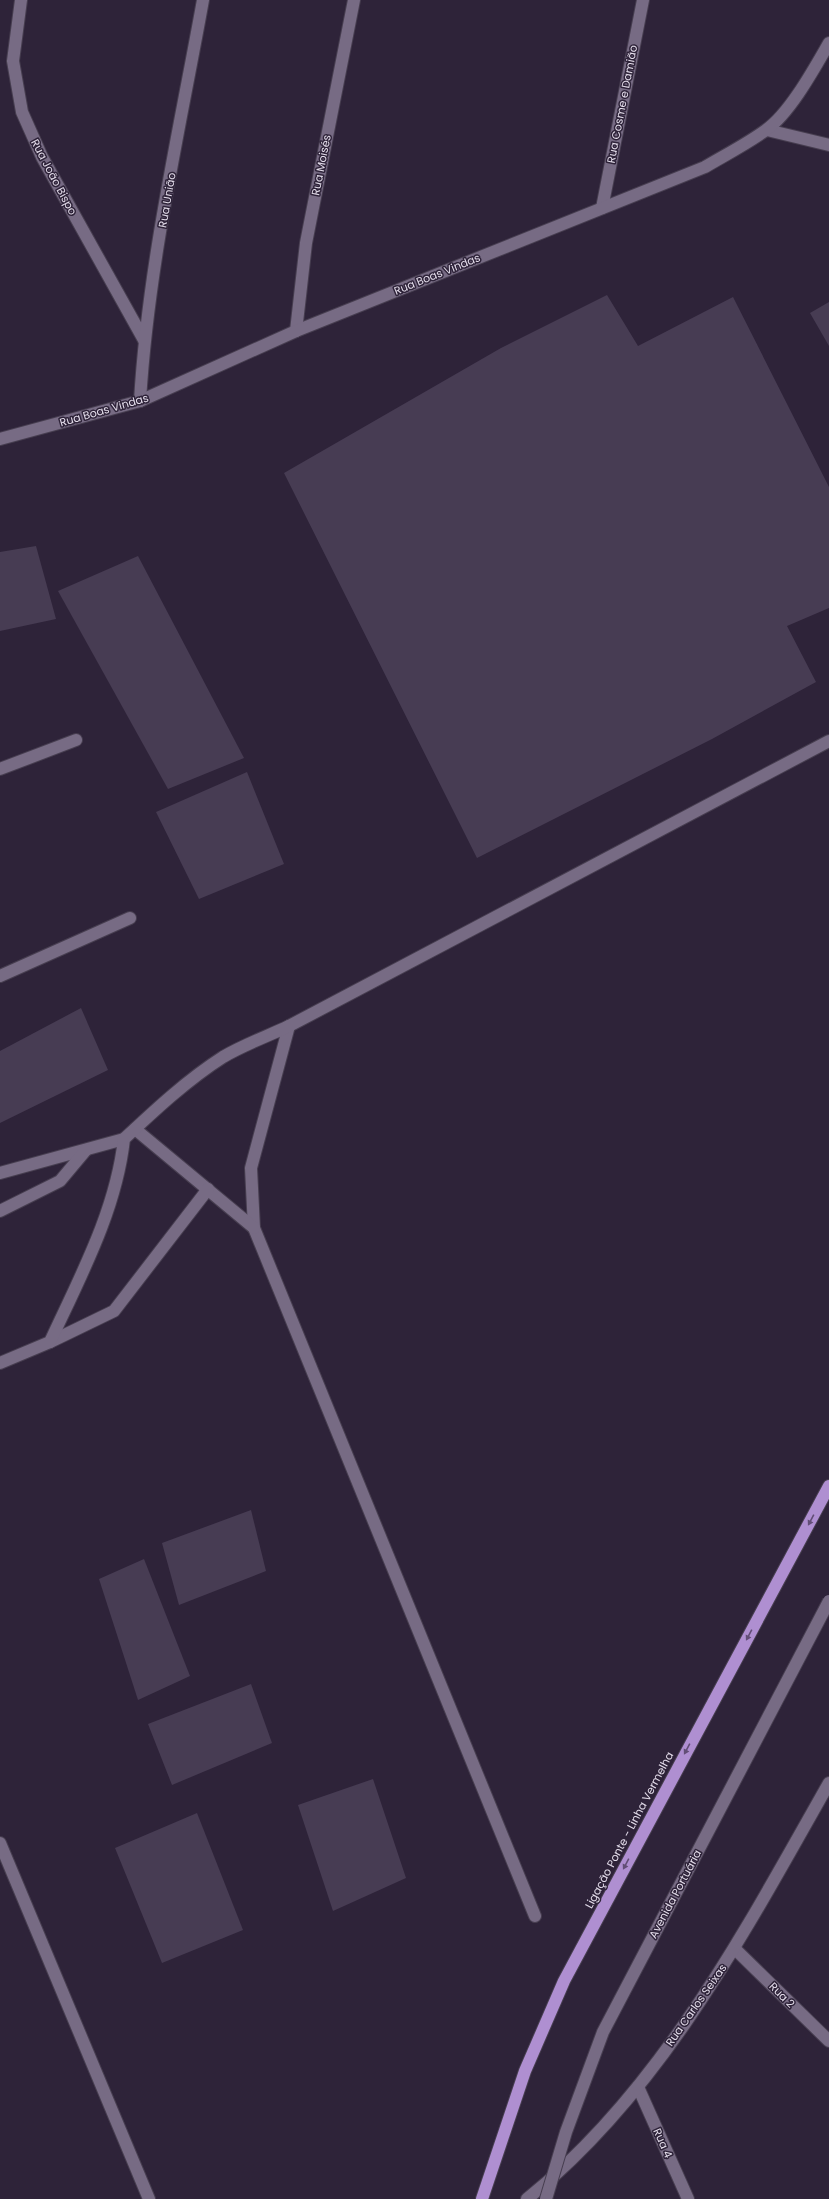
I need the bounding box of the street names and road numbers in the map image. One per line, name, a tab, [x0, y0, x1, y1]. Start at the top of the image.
street label: Rua Cosme e Damião	[603, 44, 641, 164]
street label: Rua Moisés	[307, 133, 335, 197]
street label: Rua João Bispo	[27, 136, 81, 218]
street label: Rua União	[154, 171, 180, 229]
street label: Rua Boas Vindas	[391, 249, 483, 299]
street label: Rua Boas Vindas	[58, 390, 151, 430]
street label: Ligação Ponte - Linha Vermelha	[581, 1749, 677, 1911]
street label: Avenida Portuária	[645, 1847, 705, 1941]
street label: Rua Carlos Seixas	[662, 1960, 731, 2049]
street label: Rua 2	[766, 1979, 798, 2011]
street label: Rua 4	[649, 2126, 677, 2160]

